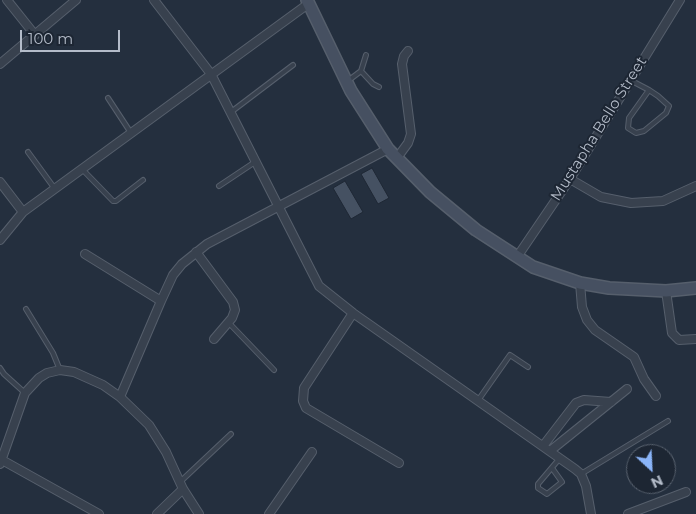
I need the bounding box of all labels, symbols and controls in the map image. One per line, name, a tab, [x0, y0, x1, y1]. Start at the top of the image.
scale bar	[22, 20, 122, 52]
text: 100 m	[28, 29, 73, 48]
street label: Mustapha Bello Street	[547, 54, 651, 204]
north arrow	[626, 444, 676, 494]
text: N	[648, 471, 666, 492]

